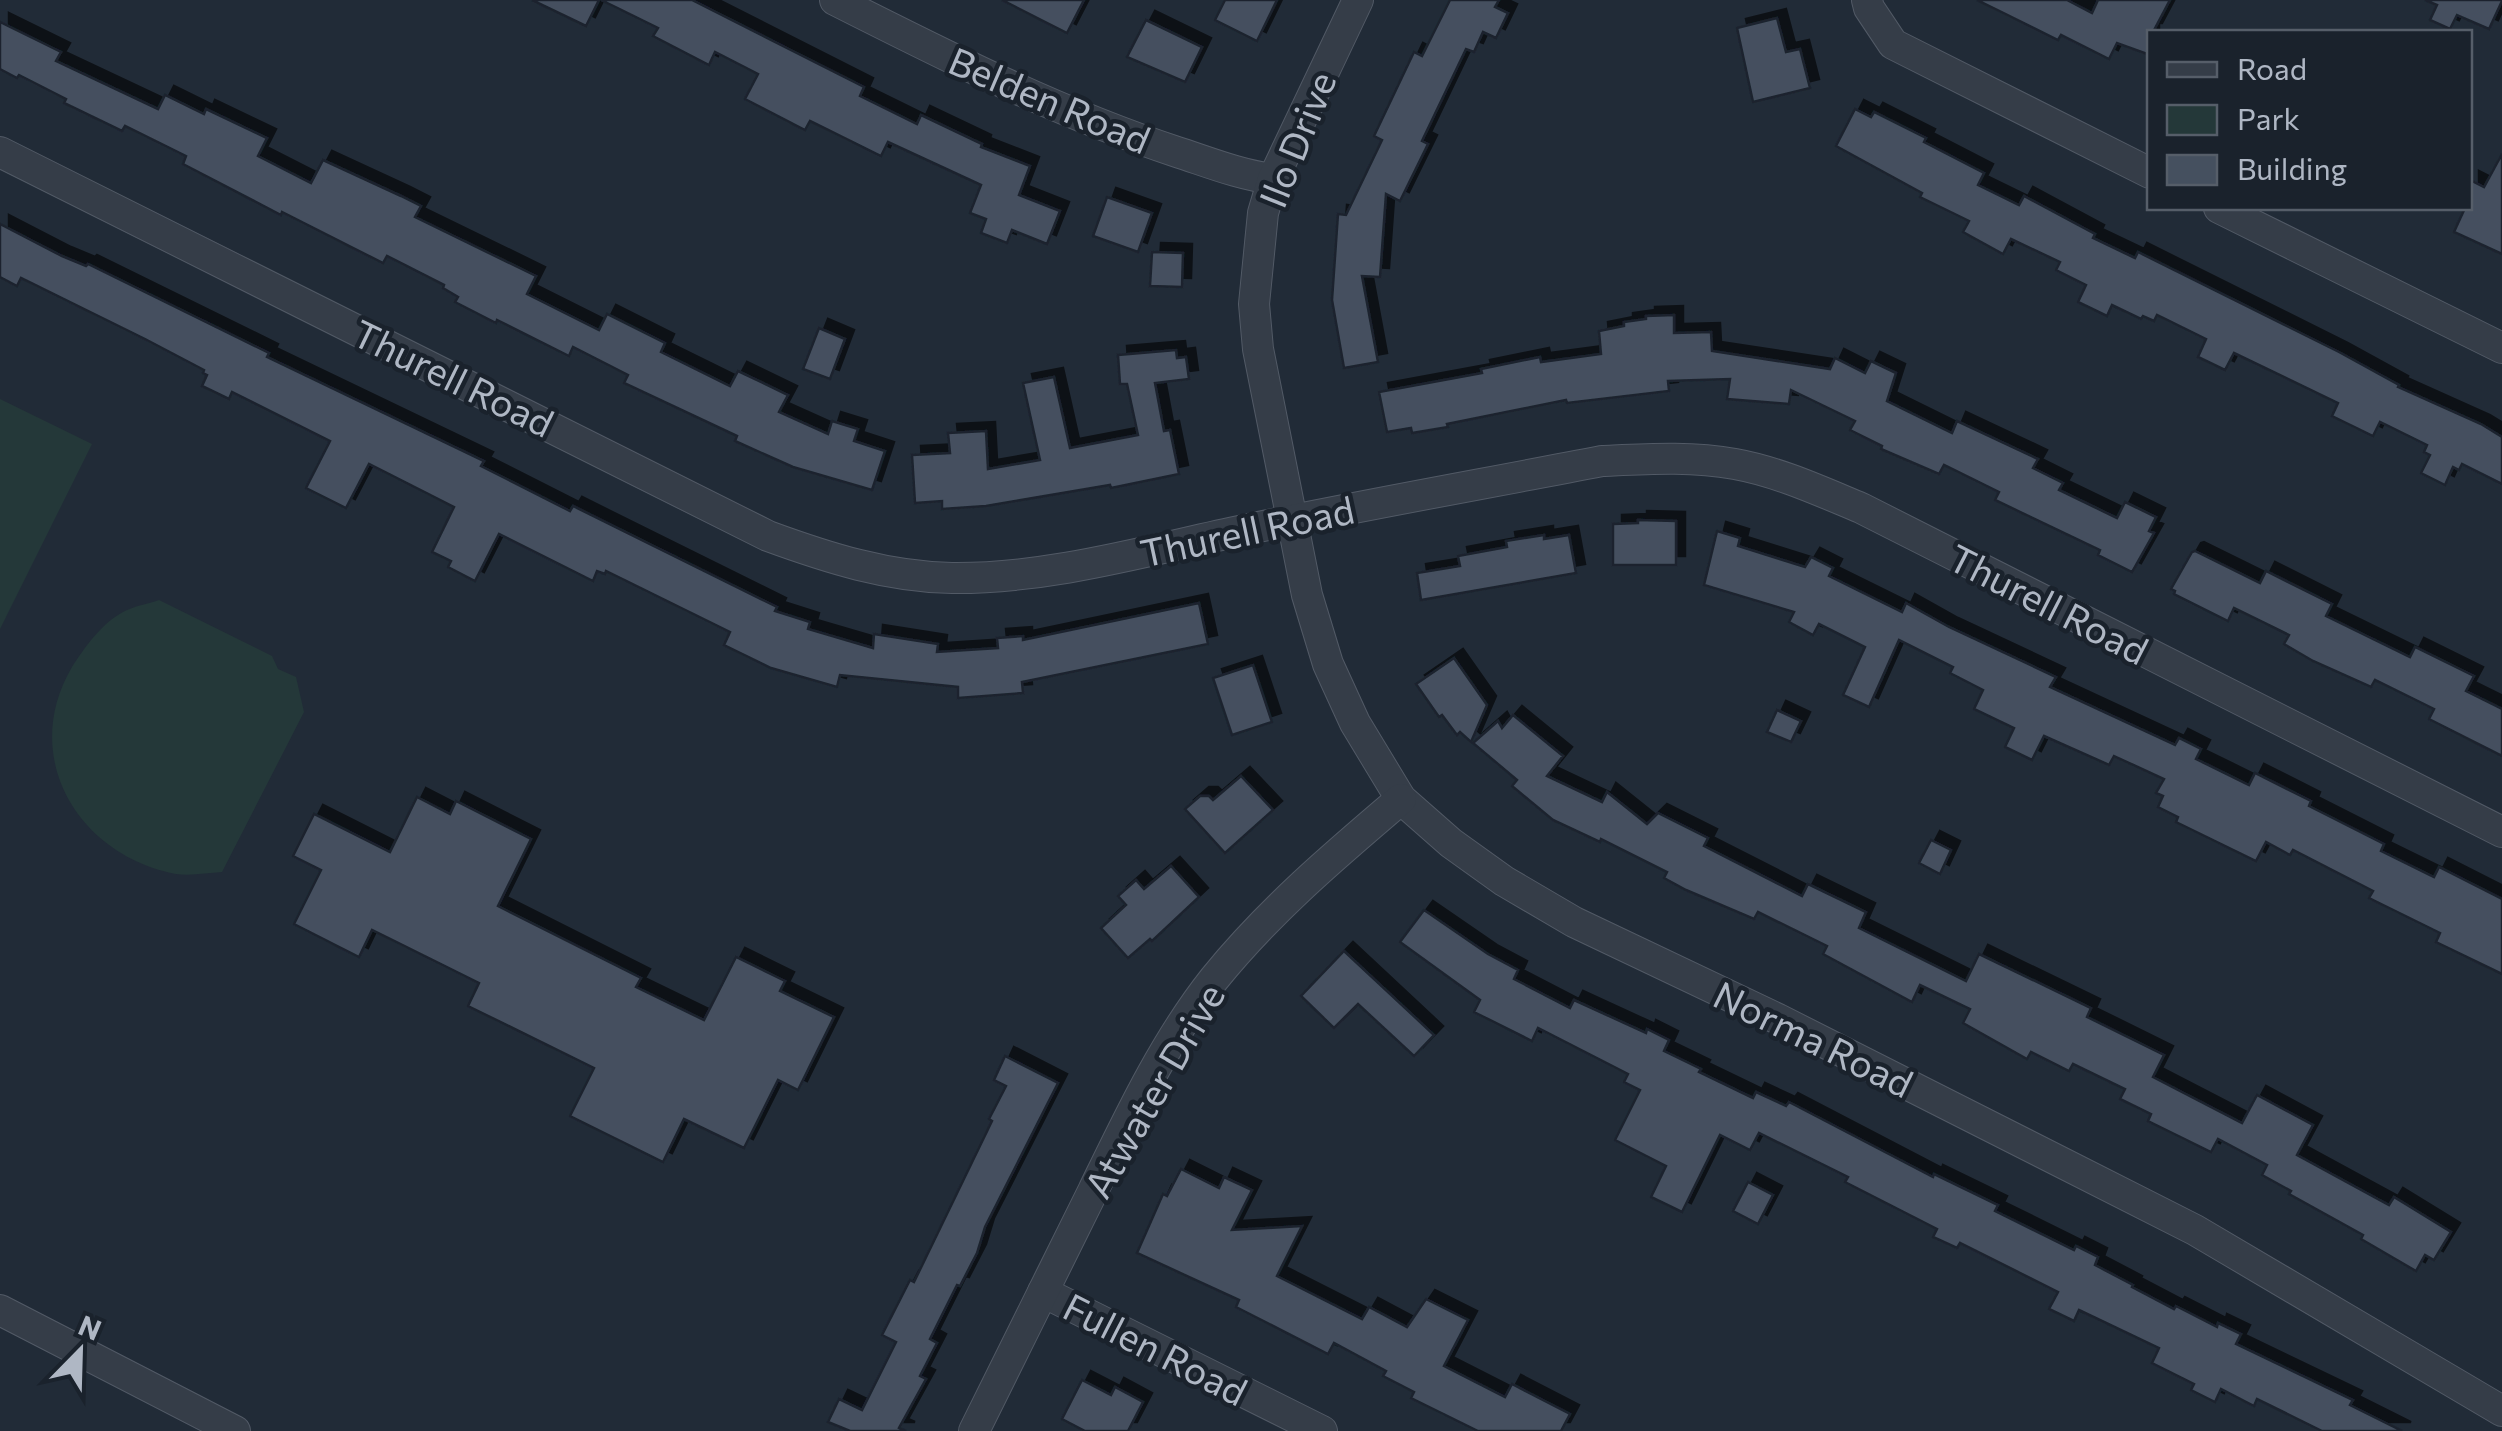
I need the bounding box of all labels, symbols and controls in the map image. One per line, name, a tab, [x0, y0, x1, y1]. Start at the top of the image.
legend	[2147, 30, 2472, 210]
street label: Belden Road	[942, 36, 1158, 162]
text: Road	[2237, 49, 2307, 86]
street label: Ilo Drive	[1248, 64, 1344, 214]
text: Park	[2237, 99, 2300, 136]
text: Building	[2237, 149, 2347, 186]
street label: Thurell Road	[346, 308, 562, 446]
street label: Thurell Road	[1136, 484, 1358, 576]
street label: Thurell Road	[1942, 533, 2156, 673]
street label: Norma Road	[1707, 970, 1921, 1106]
street label: Atwater Drive	[1073, 974, 1233, 1206]
street label: Fullen Road	[1056, 1282, 1256, 1414]
north arrow	[30, 1301, 130, 1401]
text: N	[74, 1307, 106, 1347]

